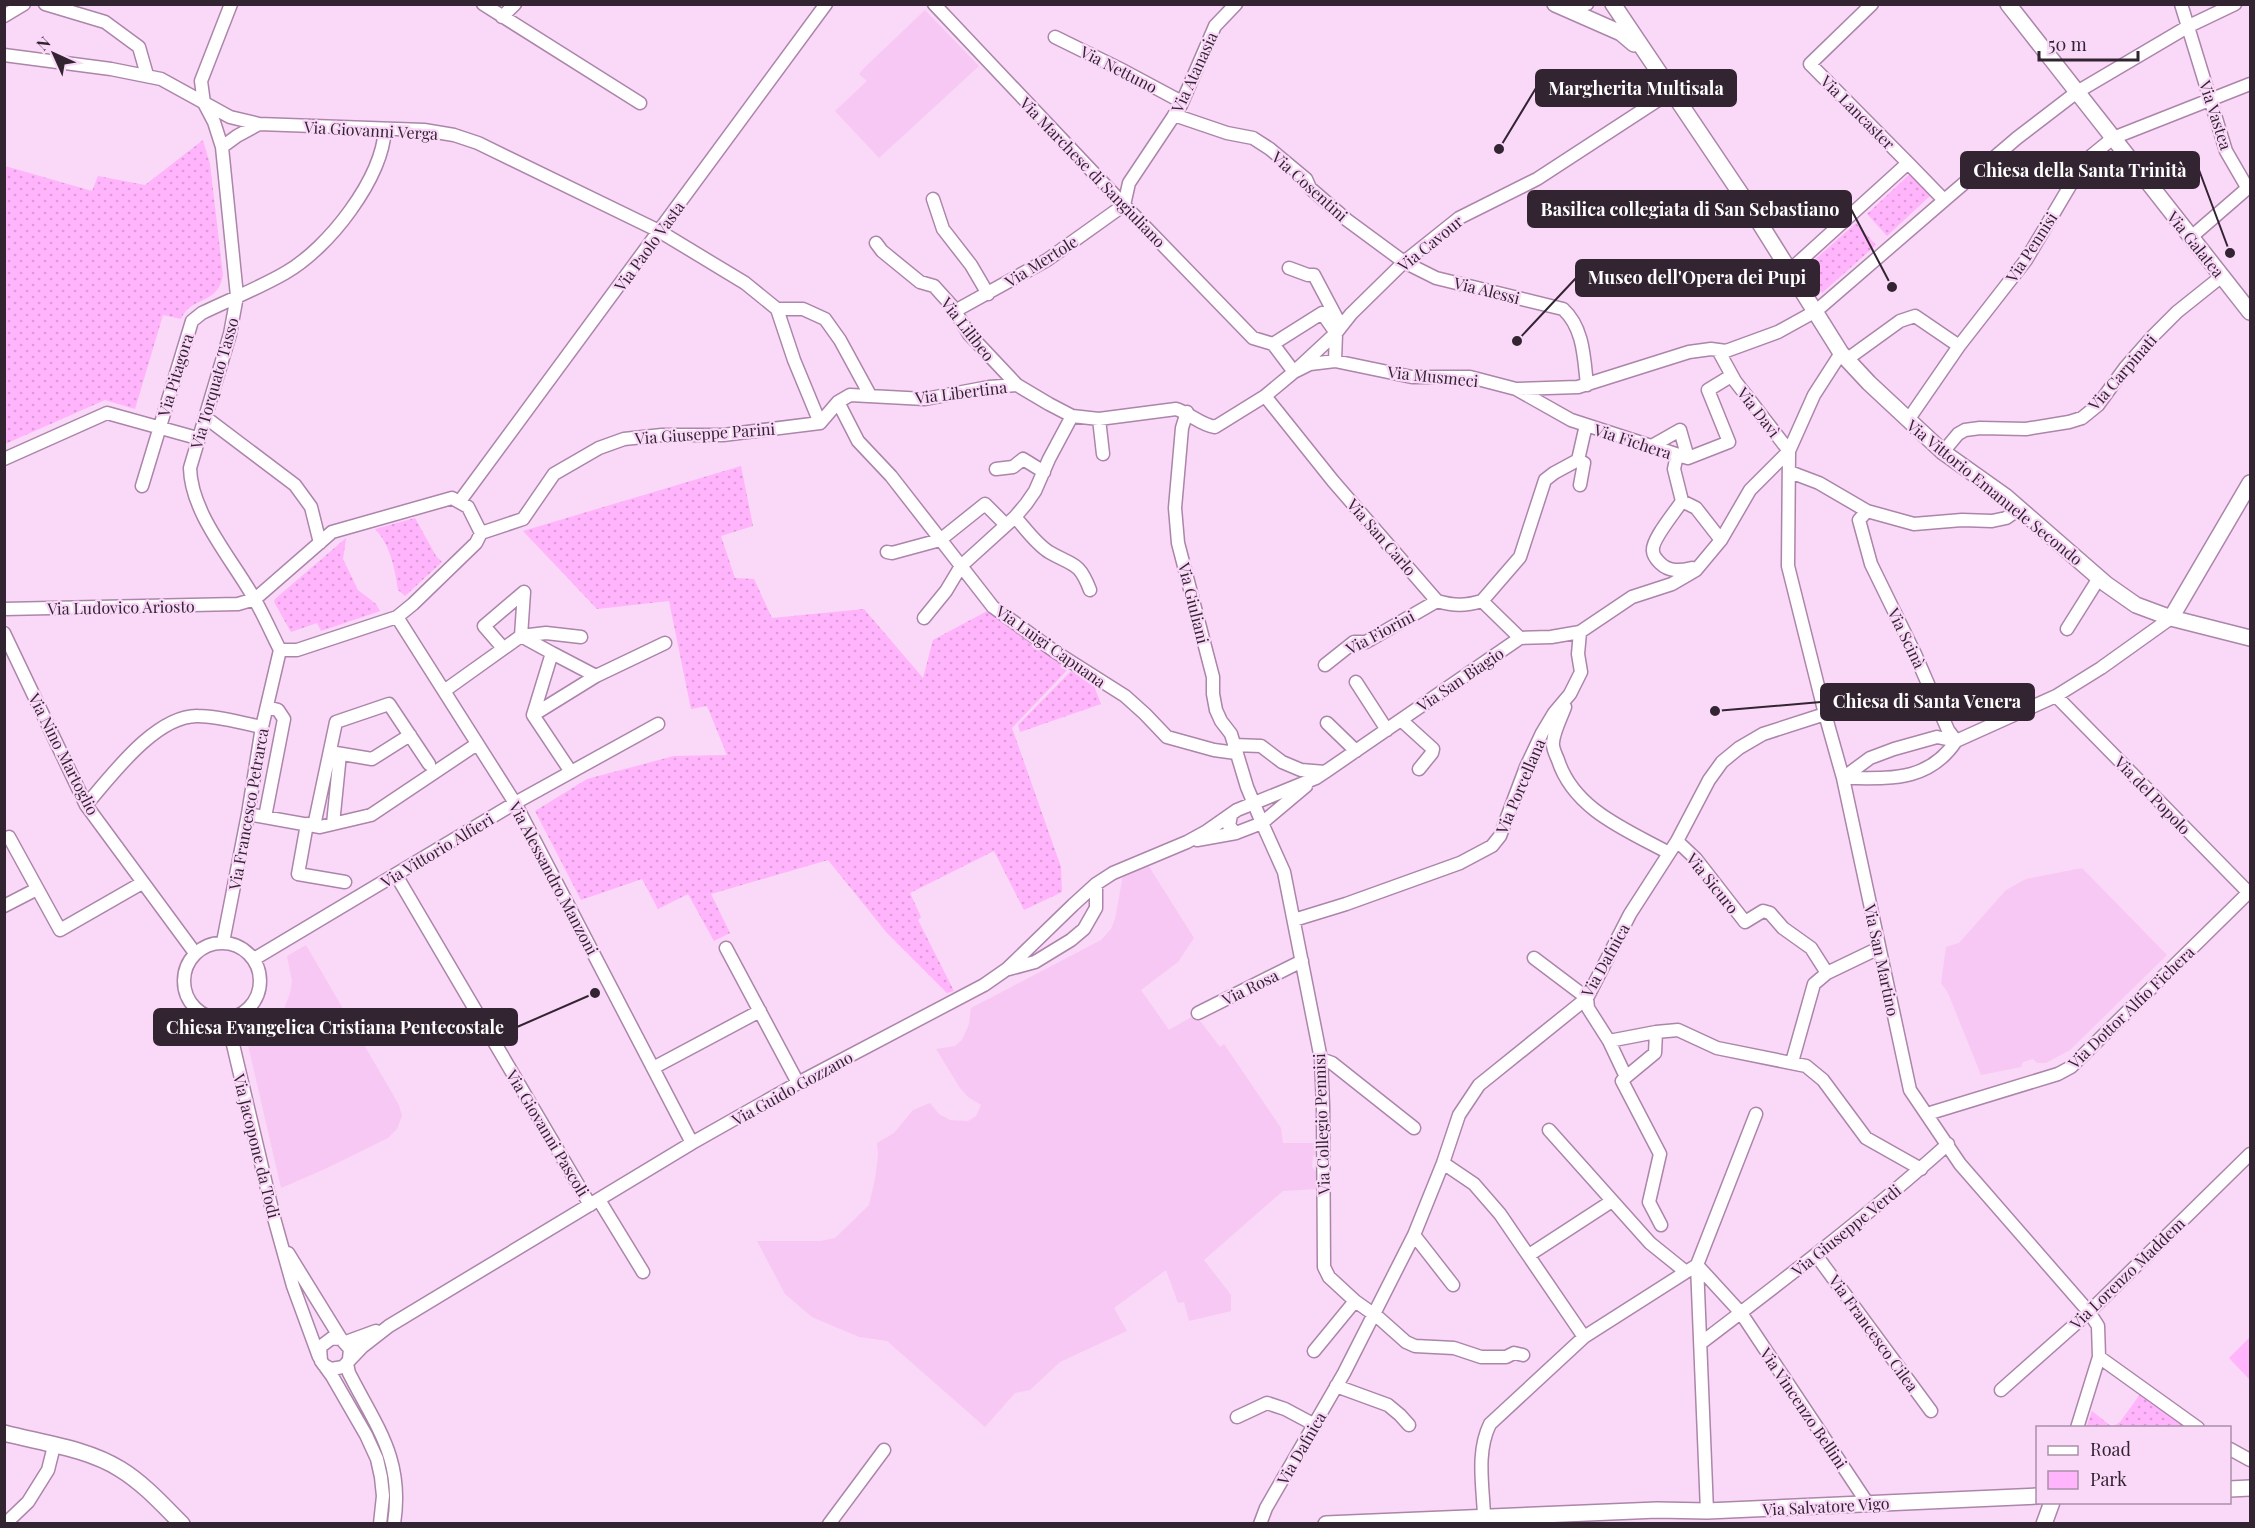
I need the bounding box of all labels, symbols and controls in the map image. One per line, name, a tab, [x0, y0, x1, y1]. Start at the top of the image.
north arrow	[24, 24, 84, 84]
scale bar	[2039, 24, 2138, 62]
street label: Via Atanasia	[1166, 28, 1222, 117]
text: N	[32, 31, 55, 55]
text: 50 m	[2048, 32, 2087, 56]
street label: Via Nettuno	[1076, 40, 1161, 97]
callout: Margherita Multisala	[1536, 70, 1736, 106]
street label: Via Lancaster	[1816, 70, 1900, 154]
text: Margherita Multisala	[1548, 76, 1724, 100]
street label: Via Vastea	[2195, 77, 2237, 152]
street label: Via Marchese di Sangiuliano	[1015, 92, 1171, 252]
street label: Via Giovanni Verga	[302, 116, 439, 144]
street label: Via Cosentini	[1267, 146, 1353, 226]
callout: Chiesa della Santa Trinità	[1961, 152, 2199, 188]
text: Chiesa della Santa Trinità	[1973, 158, 2187, 182]
callout: Basilica collegiata di San Sebastiano	[1528, 191, 1851, 227]
street label: Via Paolo Vasta	[609, 197, 689, 296]
text: Basilica collegiata di San Sebastiano	[1541, 197, 1839, 221]
street label: Via Galatea	[2162, 206, 2229, 282]
street label: Via Pennisi	[2000, 208, 2061, 287]
street label: Via Cavour	[1392, 210, 1467, 276]
street label: Via Mertole	[1000, 230, 1081, 292]
callout: Museo dell'Opera dei Pupi	[1576, 260, 1819, 296]
text: Museo dell'Opera dei Pupi	[1588, 265, 1807, 289]
street label: Via Alessi	[1451, 271, 1522, 308]
street label: Via Lilibeo	[936, 292, 1000, 365]
street label: Via Torquato Tasso	[185, 315, 243, 452]
street label: Via Carpinati	[2083, 329, 2161, 415]
street label: Via Pitagora	[152, 331, 198, 420]
street label: Via Musmeci	[1386, 361, 1480, 391]
street label: Via Libertina	[913, 376, 1008, 408]
street label: Via Davì	[1732, 382, 1785, 442]
street label: Via Vittorio Emanuele Secondo	[1902, 414, 2087, 570]
street label: Via Giuseppe Parini	[633, 418, 776, 448]
street label: Via Fichera	[1591, 418, 1674, 463]
street label: Via San Carlo	[1342, 493, 1421, 580]
street label: Via Giuliani	[1174, 559, 1214, 646]
street label: Via Ludovico Ariosto	[46, 595, 195, 619]
street label: Via Luigi Capuana	[991, 600, 1110, 692]
street label: Via Scinà	[1883, 603, 1931, 672]
street label: Via Fiorini	[1341, 605, 1418, 659]
street label: Via San Biagio	[1412, 642, 1508, 716]
callout: Chiesa di Santa Venera	[1821, 684, 2034, 720]
street label: Via Nino Martoglio	[24, 689, 104, 819]
text: Chiesa di Santa Venera	[1833, 689, 2022, 713]
street label: Via Francesco Petrarca	[223, 726, 273, 893]
street label: Via Porcellana	[1490, 735, 1549, 838]
street label: Via del Popolo	[2110, 751, 2196, 839]
street label: Via Alessandro Manzoni	[504, 797, 604, 959]
street label: Via Vittorio Alfieri	[376, 808, 497, 892]
street label: Via Sicuro	[1682, 848, 1744, 918]
street label: Via San Martino	[1860, 901, 1904, 1018]
street label: Via Dafnica	[1576, 920, 1634, 1001]
street label: Via Dottor Alfio Fichera	[2063, 941, 2199, 1073]
street label: Via Rosa	[1217, 964, 1282, 1010]
callout: Chiesa Evangelica Cristiana Pentecostale	[154, 1009, 517, 1045]
text: Chiesa Evangelica Cristiana Pentecostale	[166, 1015, 504, 1039]
street label: Via Guido Gozzano	[727, 1046, 856, 1130]
street label: Via Collegio Pennisi	[1308, 1053, 1334, 1196]
street label: Via Giovanni Pascoli	[501, 1065, 594, 1200]
street label: Via Jacopone da Todi	[229, 1071, 285, 1221]
street label: Via Giuseppe Verdi	[1786, 1179, 1905, 1281]
street label: Via Lorenzo Maddem	[2064, 1213, 2189, 1334]
street label: Via Francesco Cilea	[1824, 1270, 1924, 1396]
street label: Via Vincenzo Bellini	[1755, 1343, 1852, 1473]
street label: Via Dafnica	[1271, 1408, 1330, 1489]
legend	[2036, 1426, 2231, 1504]
text: Road	[2090, 1437, 2131, 1461]
text: Park	[2090, 1467, 2127, 1491]
street label: Via Salvatore Vigo	[1761, 1492, 1890, 1520]

